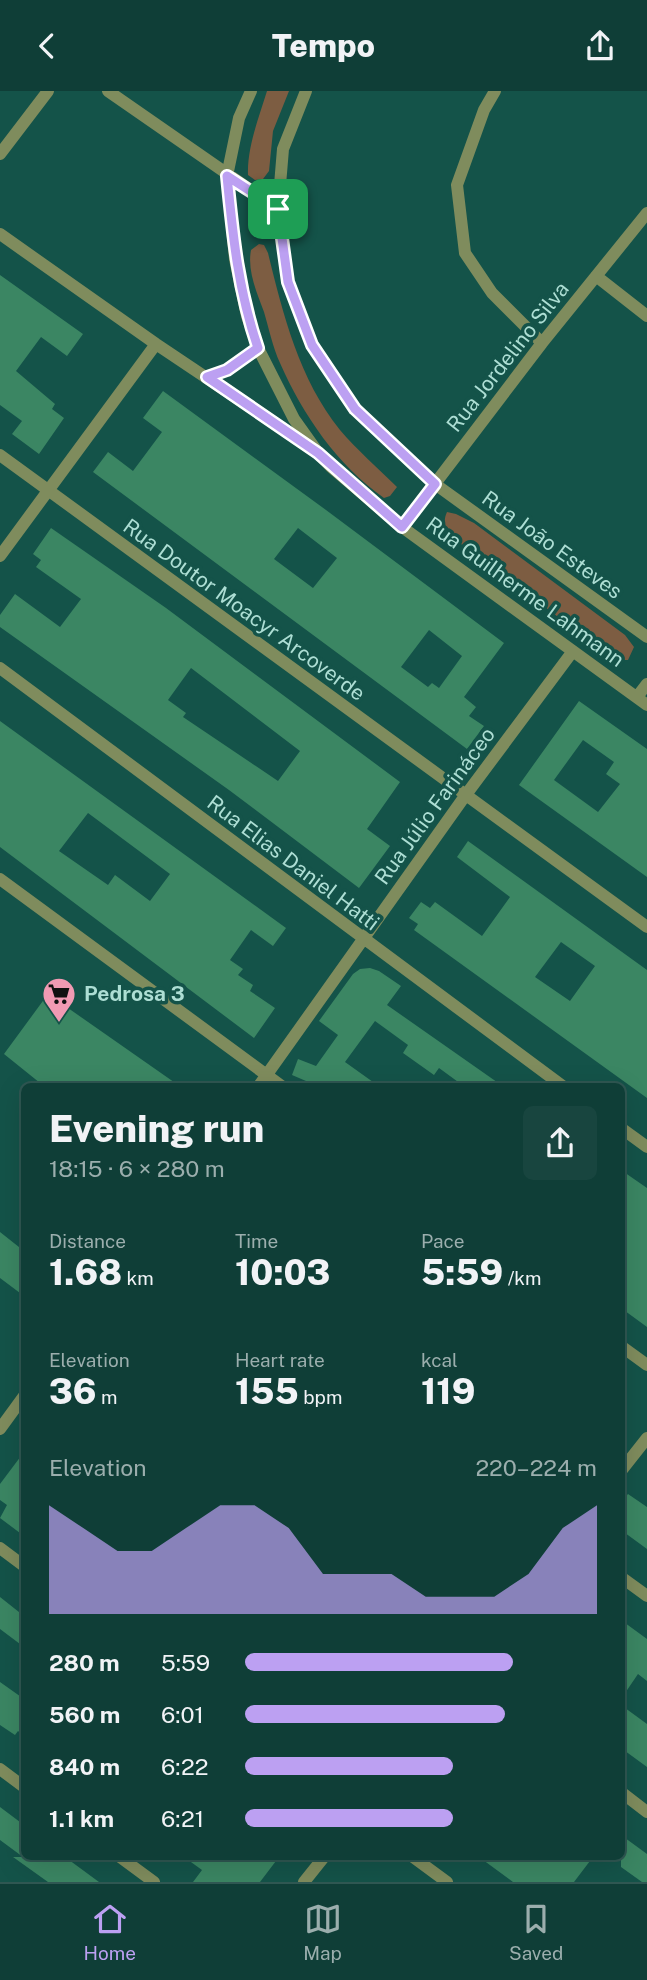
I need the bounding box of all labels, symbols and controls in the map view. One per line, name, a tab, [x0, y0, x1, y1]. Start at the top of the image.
icon: back	[28, 27, 66, 65]
text: Tempo	[272, 27, 375, 64]
icon: share	[581, 27, 619, 65]
pin	[248, 179, 308, 239]
icon: arrive	[259, 190, 297, 228]
street label: Rua Jordelino Silva	[441, 277, 574, 437]
street label: Rua João Esteves	[477, 485, 627, 604]
street label: Rua Guilherme Lahmann	[421, 511, 629, 672]
street label: Rua Doutor Moacyr Arcoverde	[118, 513, 370, 706]
street label: Rua Júlio Farináceo	[369, 722, 500, 889]
street label: Rua Elias Daniel Hatti	[202, 790, 384, 935]
supermarket icon: Pedrosa 3	[40, 975, 78, 1024]
place label: Pedrosa 3	[84, 981, 185, 1006]
text: Evening run	[49, 1106, 264, 1151]
button: share	[523, 1106, 597, 1180]
text: 18:15 · 6 × 280 m	[49, 1155, 225, 1182]
text: Distance	[49, 1230, 126, 1252]
text: Time	[235, 1230, 278, 1252]
text: Pace	[421, 1230, 464, 1252]
text: 1.68	[49, 1252, 122, 1293]
text: 10:03	[235, 1252, 330, 1293]
text: 5:59	[421, 1252, 503, 1293]
text: km	[122, 1267, 154, 1289]
text: /km	[503, 1267, 541, 1289]
text: Elevation	[49, 1349, 130, 1371]
text: Heart rate	[235, 1349, 325, 1371]
text: kcal	[421, 1349, 458, 1371]
text: 36	[49, 1371, 96, 1412]
text: 155	[235, 1371, 299, 1412]
text: 119	[421, 1371, 475, 1412]
text: m	[96, 1386, 118, 1408]
text: bpm	[299, 1386, 342, 1408]
text: Elevation	[49, 1454, 147, 1481]
text: 220–224 m	[475, 1454, 597, 1481]
text: 280 m	[49, 1649, 120, 1676]
text: 5:59	[161, 1649, 210, 1676]
text: 560 m	[49, 1701, 120, 1728]
text: 6:01	[161, 1701, 204, 1728]
text: 840 m	[49, 1753, 120, 1780]
text: 6:22	[161, 1753, 208, 1780]
text: 1.1 km	[49, 1805, 114, 1832]
text: 6:21	[161, 1805, 204, 1832]
tab: Home	[84, 1900, 136, 1964]
tab: Map	[303, 1900, 342, 1964]
tab: Saved	[509, 1900, 563, 1964]

